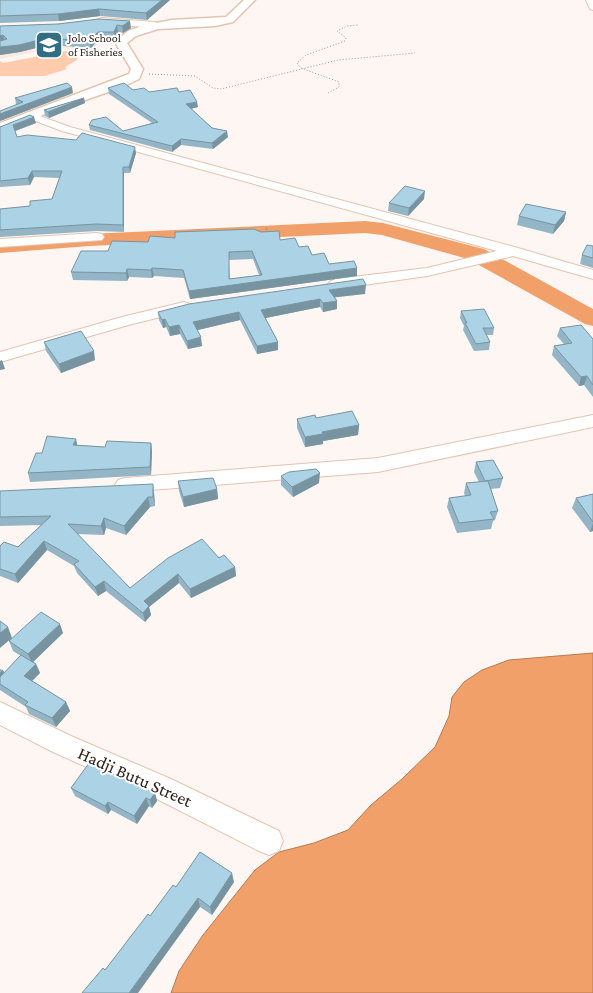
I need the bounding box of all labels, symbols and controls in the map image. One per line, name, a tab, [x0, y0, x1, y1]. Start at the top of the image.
school or university icon: Jolo School of Fisheries	[34, 30, 64, 60]
place label: Jolo School of Fisheries	[67, 31, 123, 59]
street label: Hadji Butu Street	[75, 743, 196, 812]

